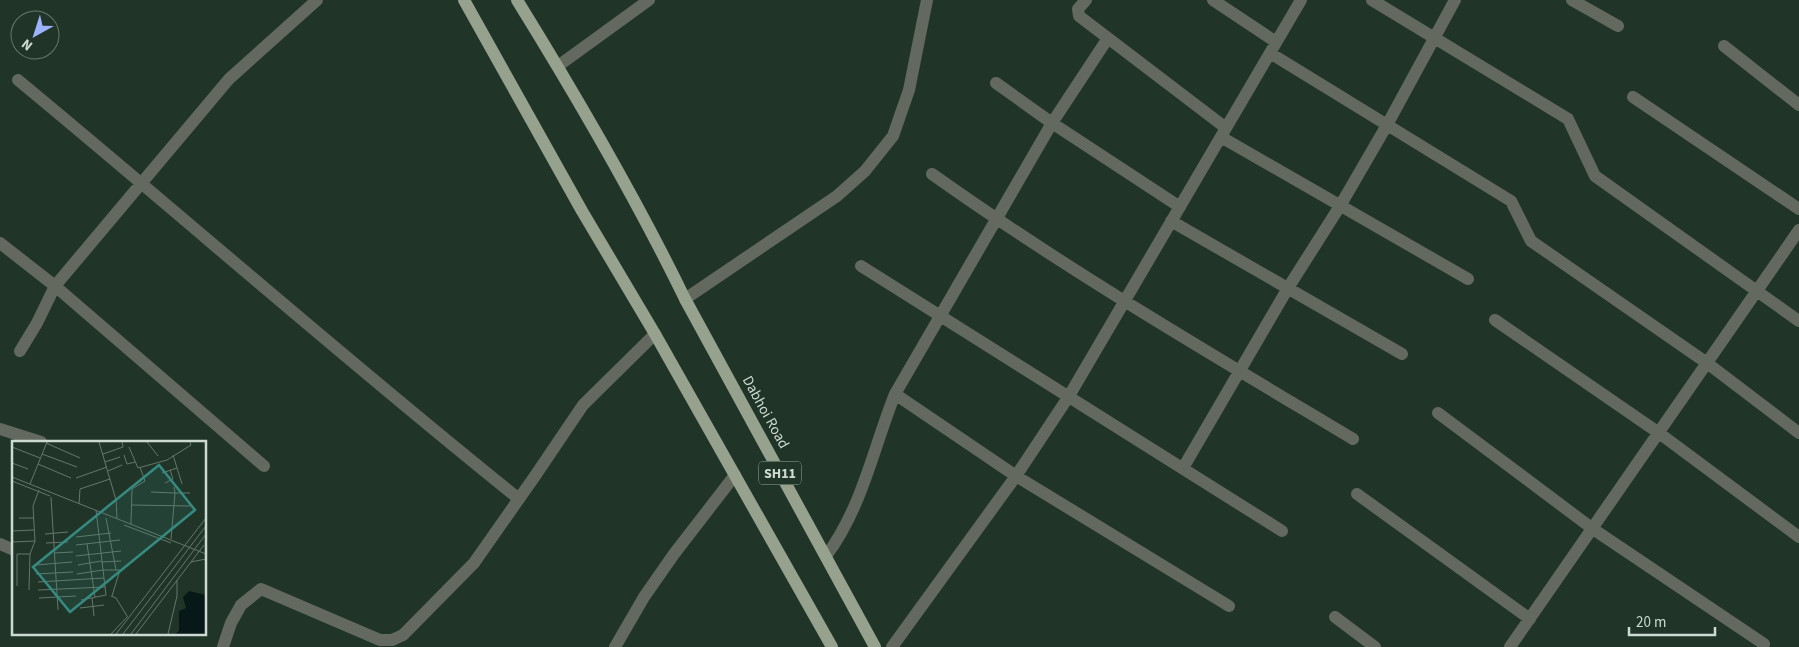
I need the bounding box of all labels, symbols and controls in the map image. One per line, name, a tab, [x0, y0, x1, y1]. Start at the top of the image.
north arrow	[10, 10, 60, 60]
text: N	[18, 34, 37, 55]
street label: Dabhoi Road	[737, 372, 794, 452]
inset map	[12, 441, 206, 634]
road number: SH11	[759, 462, 801, 484]
scale bar	[1629, 604, 1715, 636]
text: 20 m	[1636, 612, 1666, 633]

